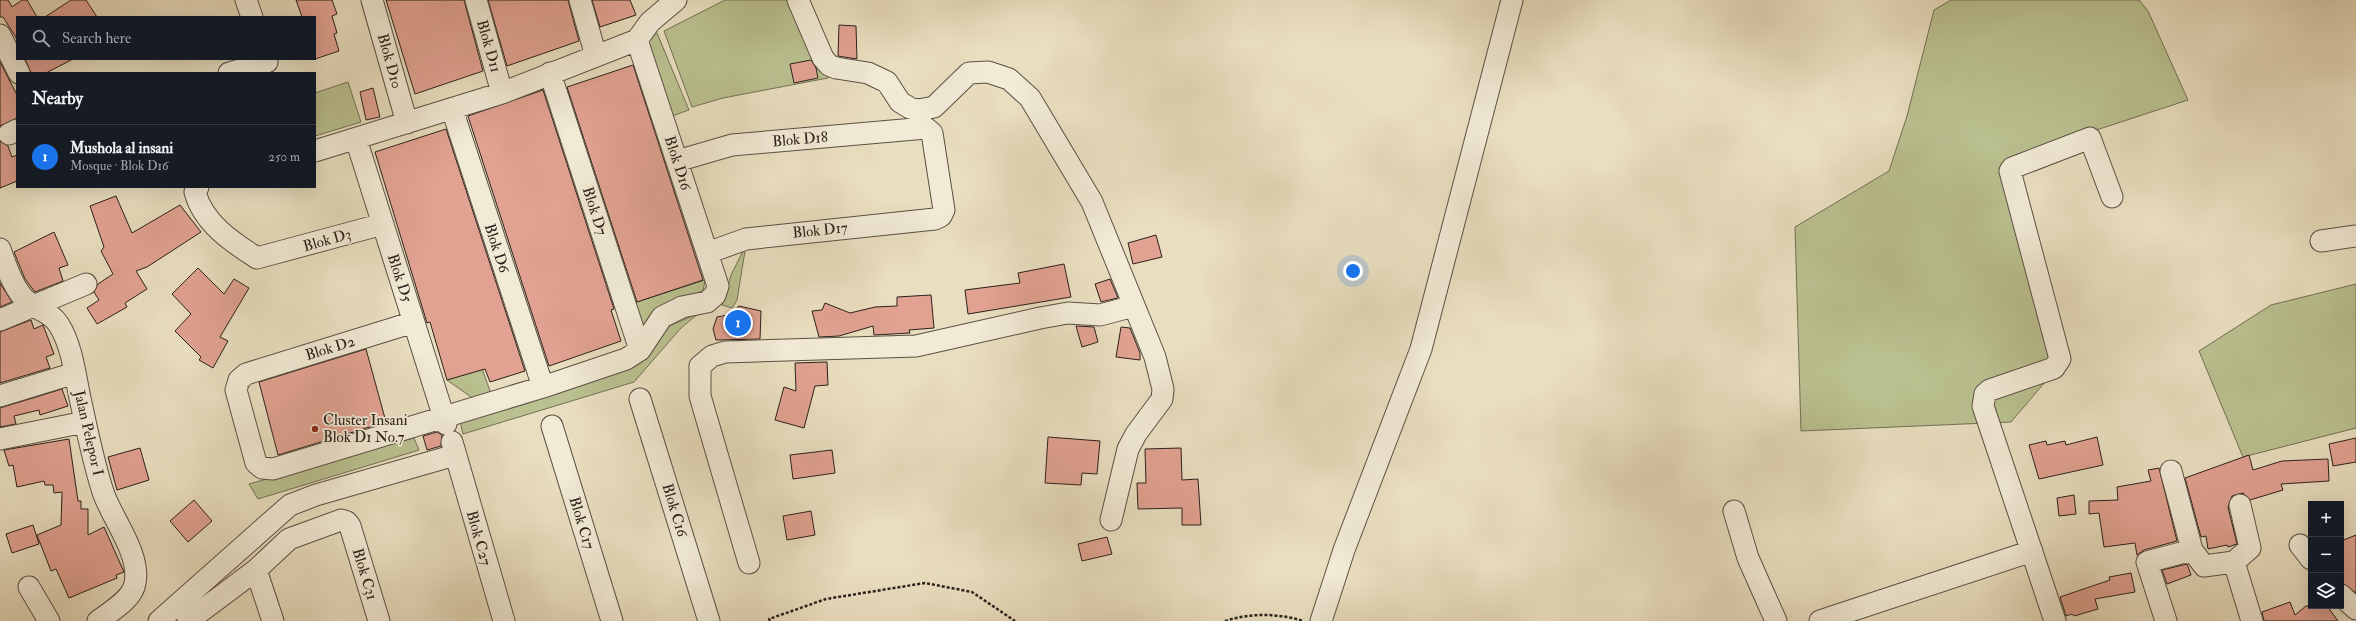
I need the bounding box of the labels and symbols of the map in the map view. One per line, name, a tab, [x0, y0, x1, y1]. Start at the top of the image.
street label: Blok D11	[472, 18, 505, 75]
street label: Blok D10	[373, 31, 406, 91]
street label: Blok D18	[771, 128, 829, 151]
street label: Blok D16	[660, 134, 696, 194]
street label: Blok D7	[578, 184, 611, 238]
street label: Blok D17	[791, 218, 849, 243]
street label: Blok D6	[480, 221, 514, 277]
street label: Blok D3	[301, 225, 353, 256]
street label: Blok D5	[383, 252, 416, 305]
your location	[1343, 261, 1363, 281]
pin: 1	[725, 308, 751, 338]
street label: Blok D2	[303, 332, 358, 365]
street label: Jalan Pelepor I	[68, 388, 108, 478]
place label: Cluster Insani Blok D1 No.7	[323, 411, 407, 447]
marker: Cluster Insani Blok D1 No.7	[310, 424, 320, 434]
street label: Blok C16	[657, 481, 692, 541]
street label: Blok C17	[565, 494, 599, 552]
street label: Blok C27	[462, 508, 495, 568]
street label: Blok C31	[348, 546, 381, 602]

